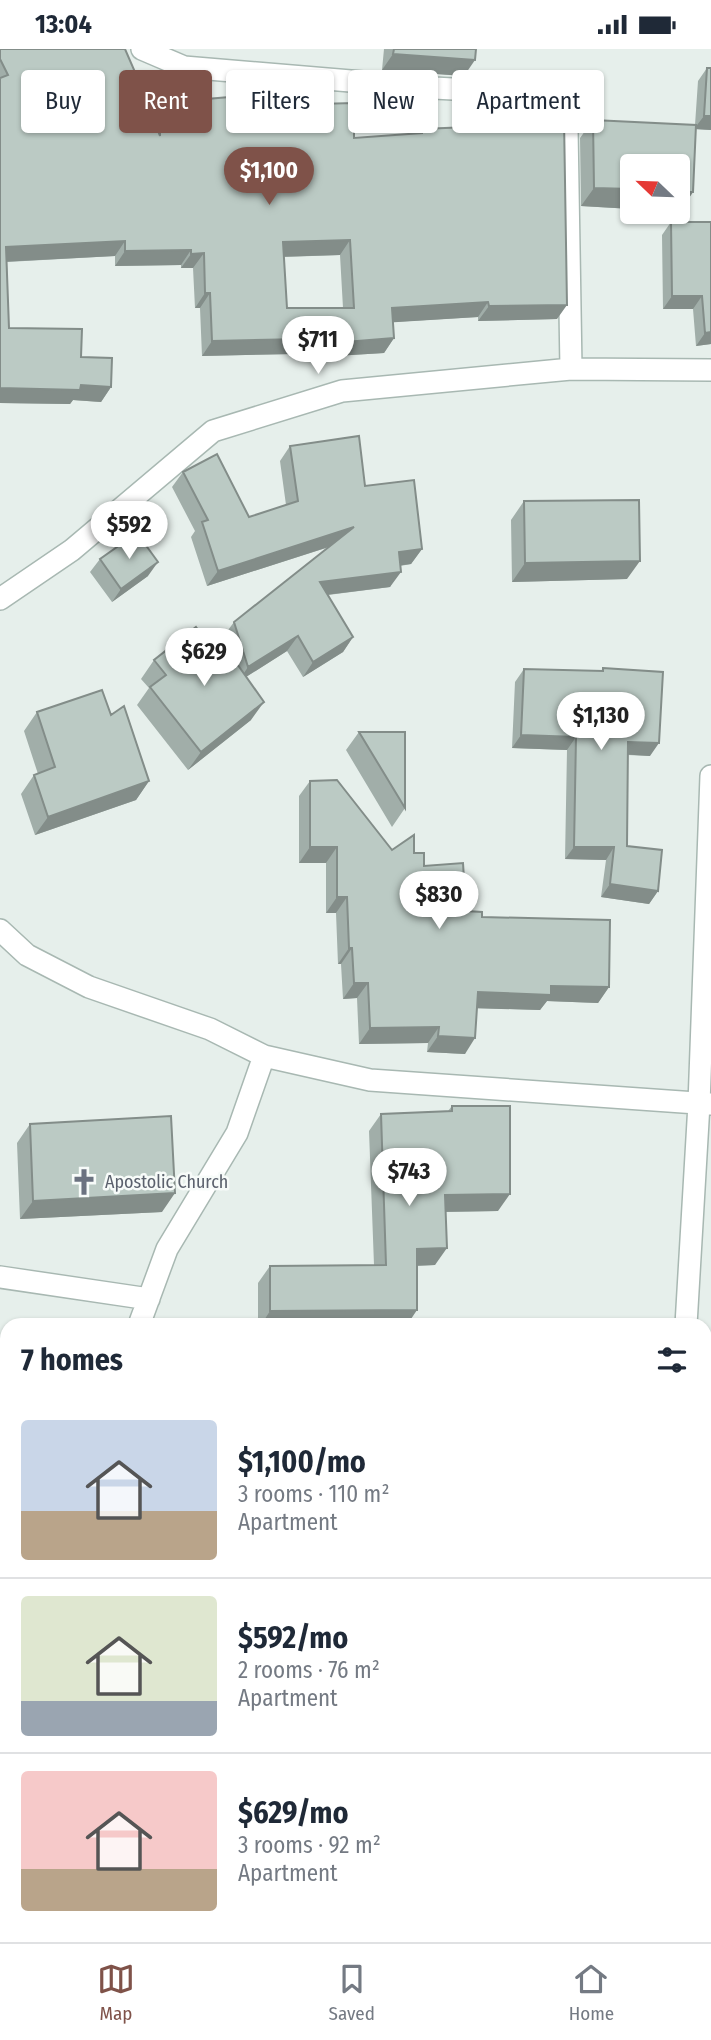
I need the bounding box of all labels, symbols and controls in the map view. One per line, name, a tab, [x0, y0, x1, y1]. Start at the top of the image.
text: 13:04	[35, 9, 92, 40]
chip: Buy	[21, 70, 105, 133]
chip: Rent	[119, 70, 212, 133]
chip: Filters	[226, 70, 334, 133]
chip: New	[348, 70, 438, 133]
chip: Apartment	[452, 70, 604, 133]
pin: $1,100	[212, 148, 326, 207]
north arrow	[620, 154, 690, 224]
map controls	[620, 154, 690, 224]
text: $1,100	[240, 156, 298, 184]
pin: $711	[277, 317, 359, 376]
text: $711	[298, 325, 338, 353]
pin: $592	[88, 501, 170, 561]
text: $592	[107, 510, 151, 538]
pin: $629	[163, 629, 245, 688]
text: $629	[181, 637, 227, 665]
pin: $1,130	[544, 693, 658, 752]
text: $1,130	[573, 701, 629, 729]
pin: $830	[398, 871, 480, 931]
text: $830	[415, 880, 463, 908]
pin: $743	[368, 1149, 450, 1208]
text: $743	[388, 1157, 430, 1185]
church icon: Apostolic Church	[69, 1167, 99, 1197]
place label: Apostolic Church	[105, 1171, 228, 1193]
icon: filters	[653, 1341, 691, 1379]
text: 7 homes	[21, 1342, 123, 1378]
text: $1,100/mo	[238, 1444, 366, 1480]
icon: home	[77, 1448, 161, 1532]
text: 3 rooms · 110 m²	[238, 1480, 389, 1508]
text: Apartment	[238, 1508, 338, 1536]
text: $592/mo	[238, 1620, 348, 1656]
icon: home	[77, 1624, 161, 1708]
text: 2 rooms · 76 m²	[238, 1656, 380, 1684]
text: Apartment	[238, 1684, 338, 1712]
text: $629/mo	[238, 1795, 348, 1831]
icon: home	[77, 1799, 161, 1883]
text: 3 rooms · 92 m²	[238, 1831, 381, 1859]
text: Apartment	[238, 1859, 338, 1887]
tab: Map	[97, 1960, 135, 2025]
tab: Saved	[329, 1960, 375, 2025]
tab: Home	[569, 1960, 614, 2025]

